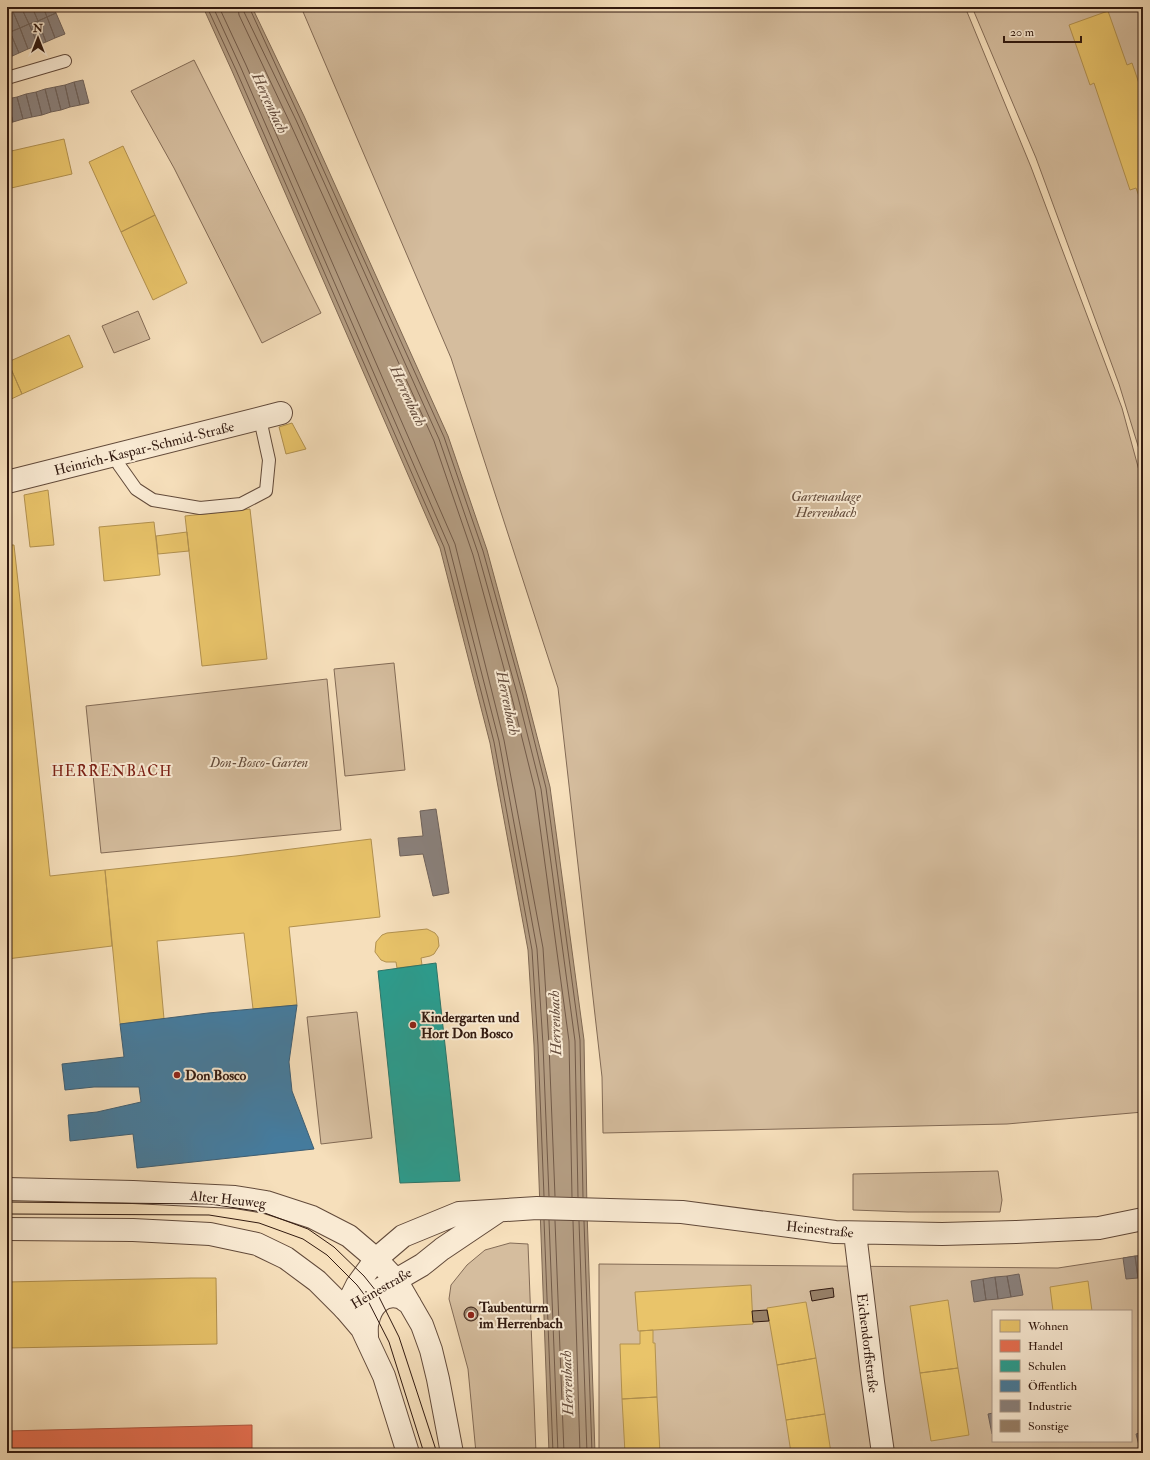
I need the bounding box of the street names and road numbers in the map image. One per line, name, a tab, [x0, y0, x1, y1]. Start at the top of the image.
street label: Heinrich-Kaspar-Schmid-Straße	[52, 418, 236, 480]
street label: Alter Heuweg	[188, 1187, 268, 1212]
street label: Heinestraße	[785, 1218, 855, 1242]
street label: Heinestraße	[348, 1264, 415, 1313]
street label: Eichendorffstraße	[853, 1292, 882, 1394]

